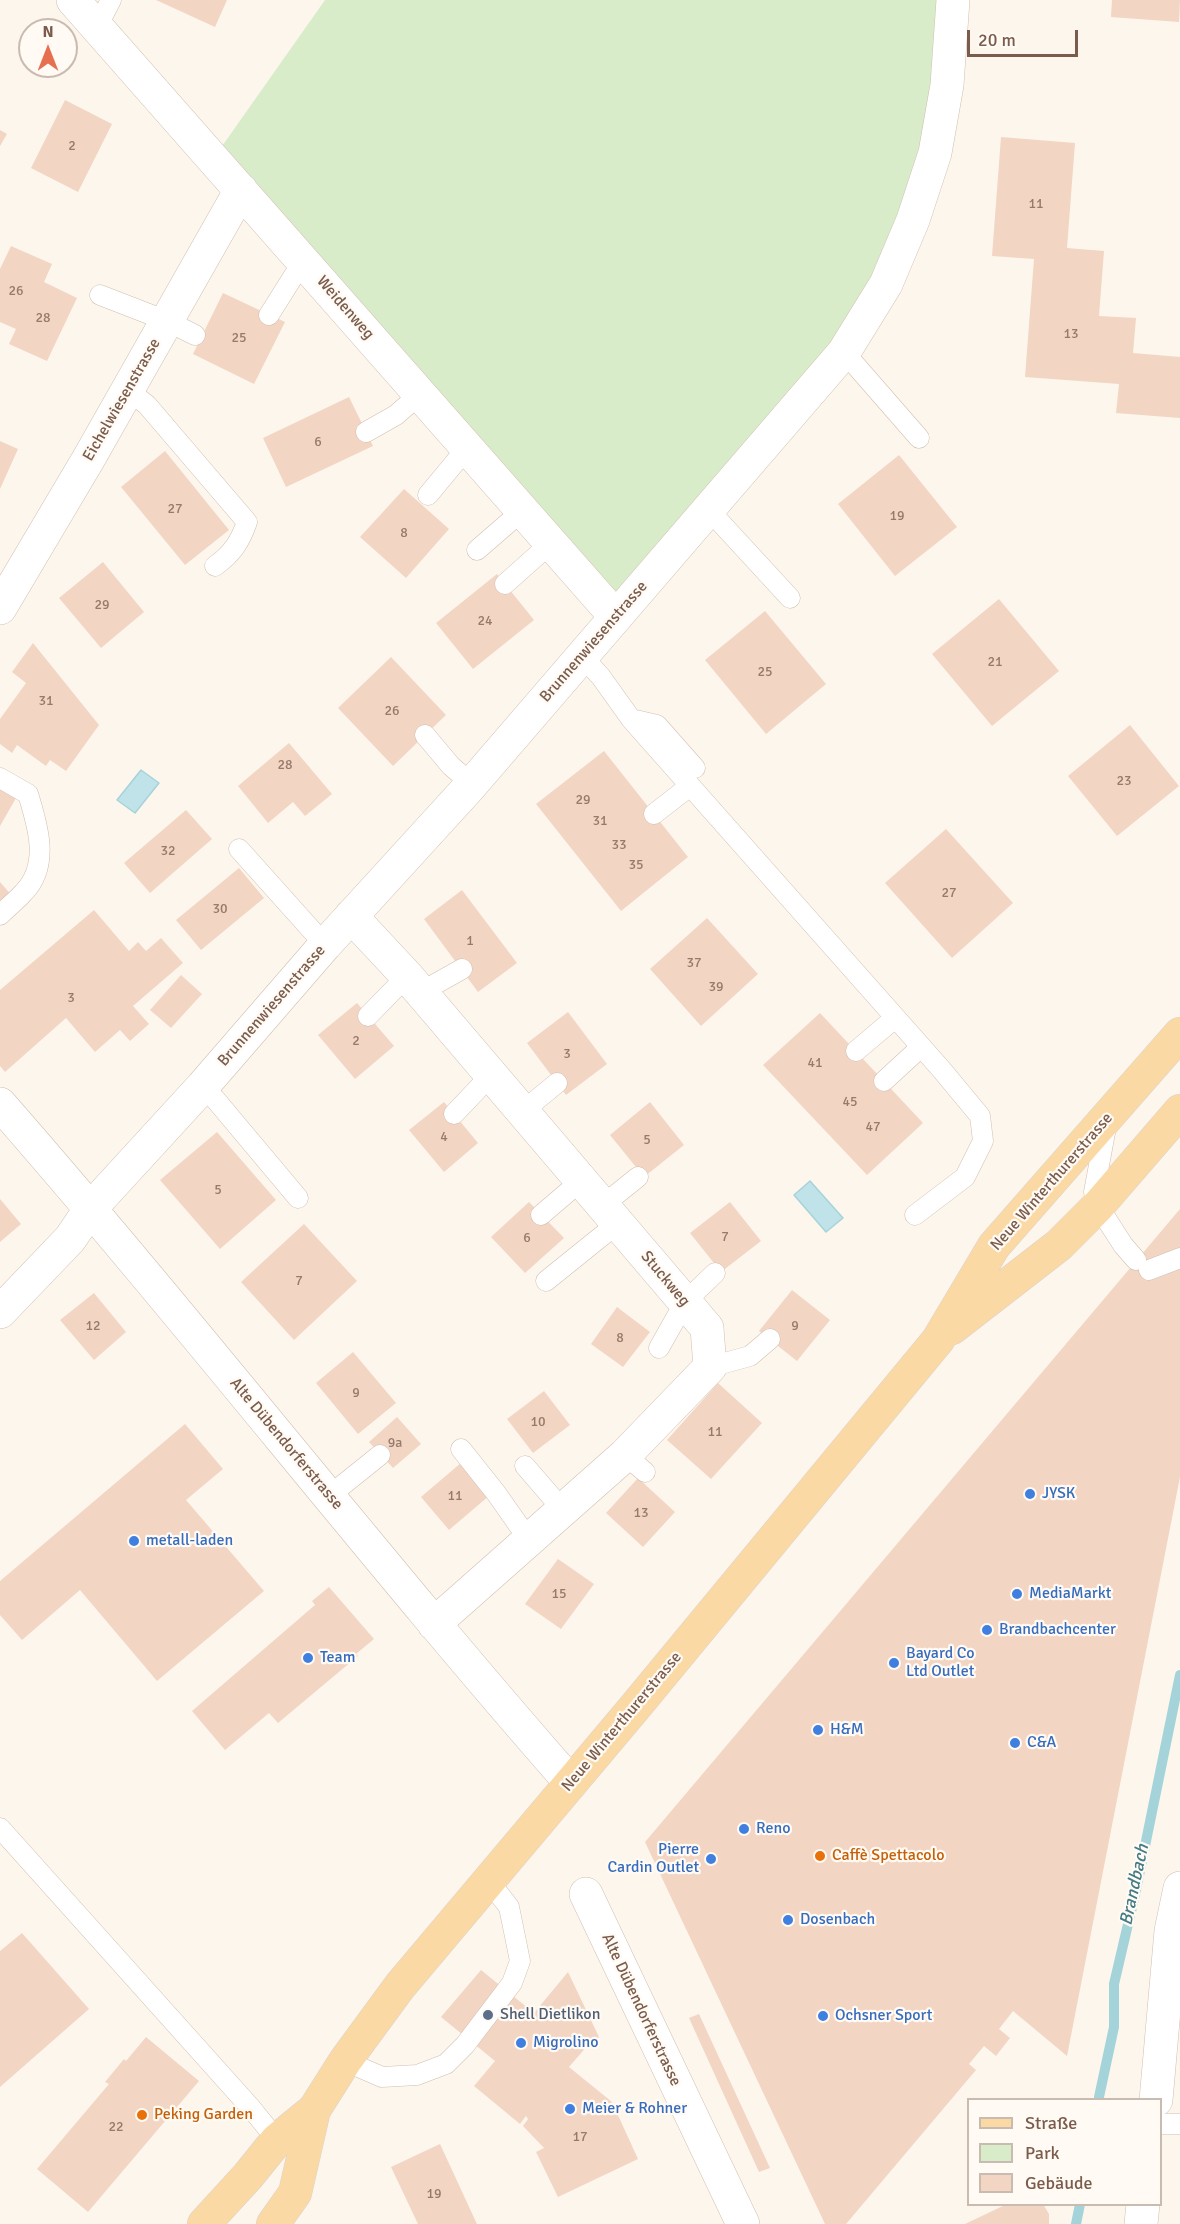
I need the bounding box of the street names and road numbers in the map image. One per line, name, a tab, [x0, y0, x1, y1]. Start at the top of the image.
street label: Weidenweg	[312, 272, 378, 344]
street label: Eichelwiesenstrasse	[79, 335, 165, 465]
street label: Brunnenwiesenstrasse	[536, 577, 652, 707]
street label: Brunnenwiesenstrasse	[214, 941, 330, 1071]
street label: Neue Winterthurerstrasse	[987, 1109, 1117, 1255]
street label: Stuckweg	[636, 1247, 694, 1311]
street label: Alte Dübendorferstrasse	[225, 1374, 347, 1514]
street label: Neue Winterthurerstrasse	[558, 1648, 686, 1796]
street label: Alte Dübendorferstrasse	[597, 1931, 685, 2089]

